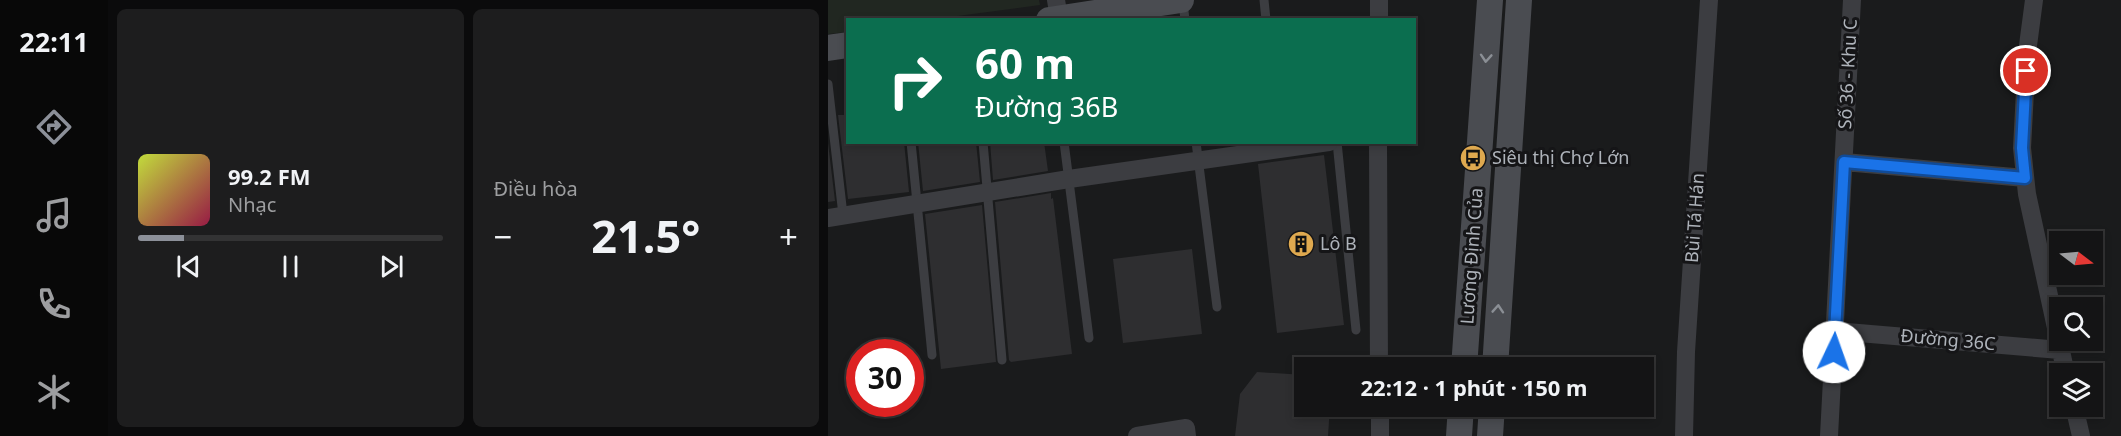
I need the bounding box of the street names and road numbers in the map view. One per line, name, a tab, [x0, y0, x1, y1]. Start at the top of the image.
street label: Số 36 - Khu C	[1832, 18, 1862, 130]
street label: Bùi Tá Hán	[1679, 172, 1709, 264]
street label: Lương Định Của	[1454, 187, 1488, 325]
street label: Đường 36C	[1900, 323, 1997, 355]

